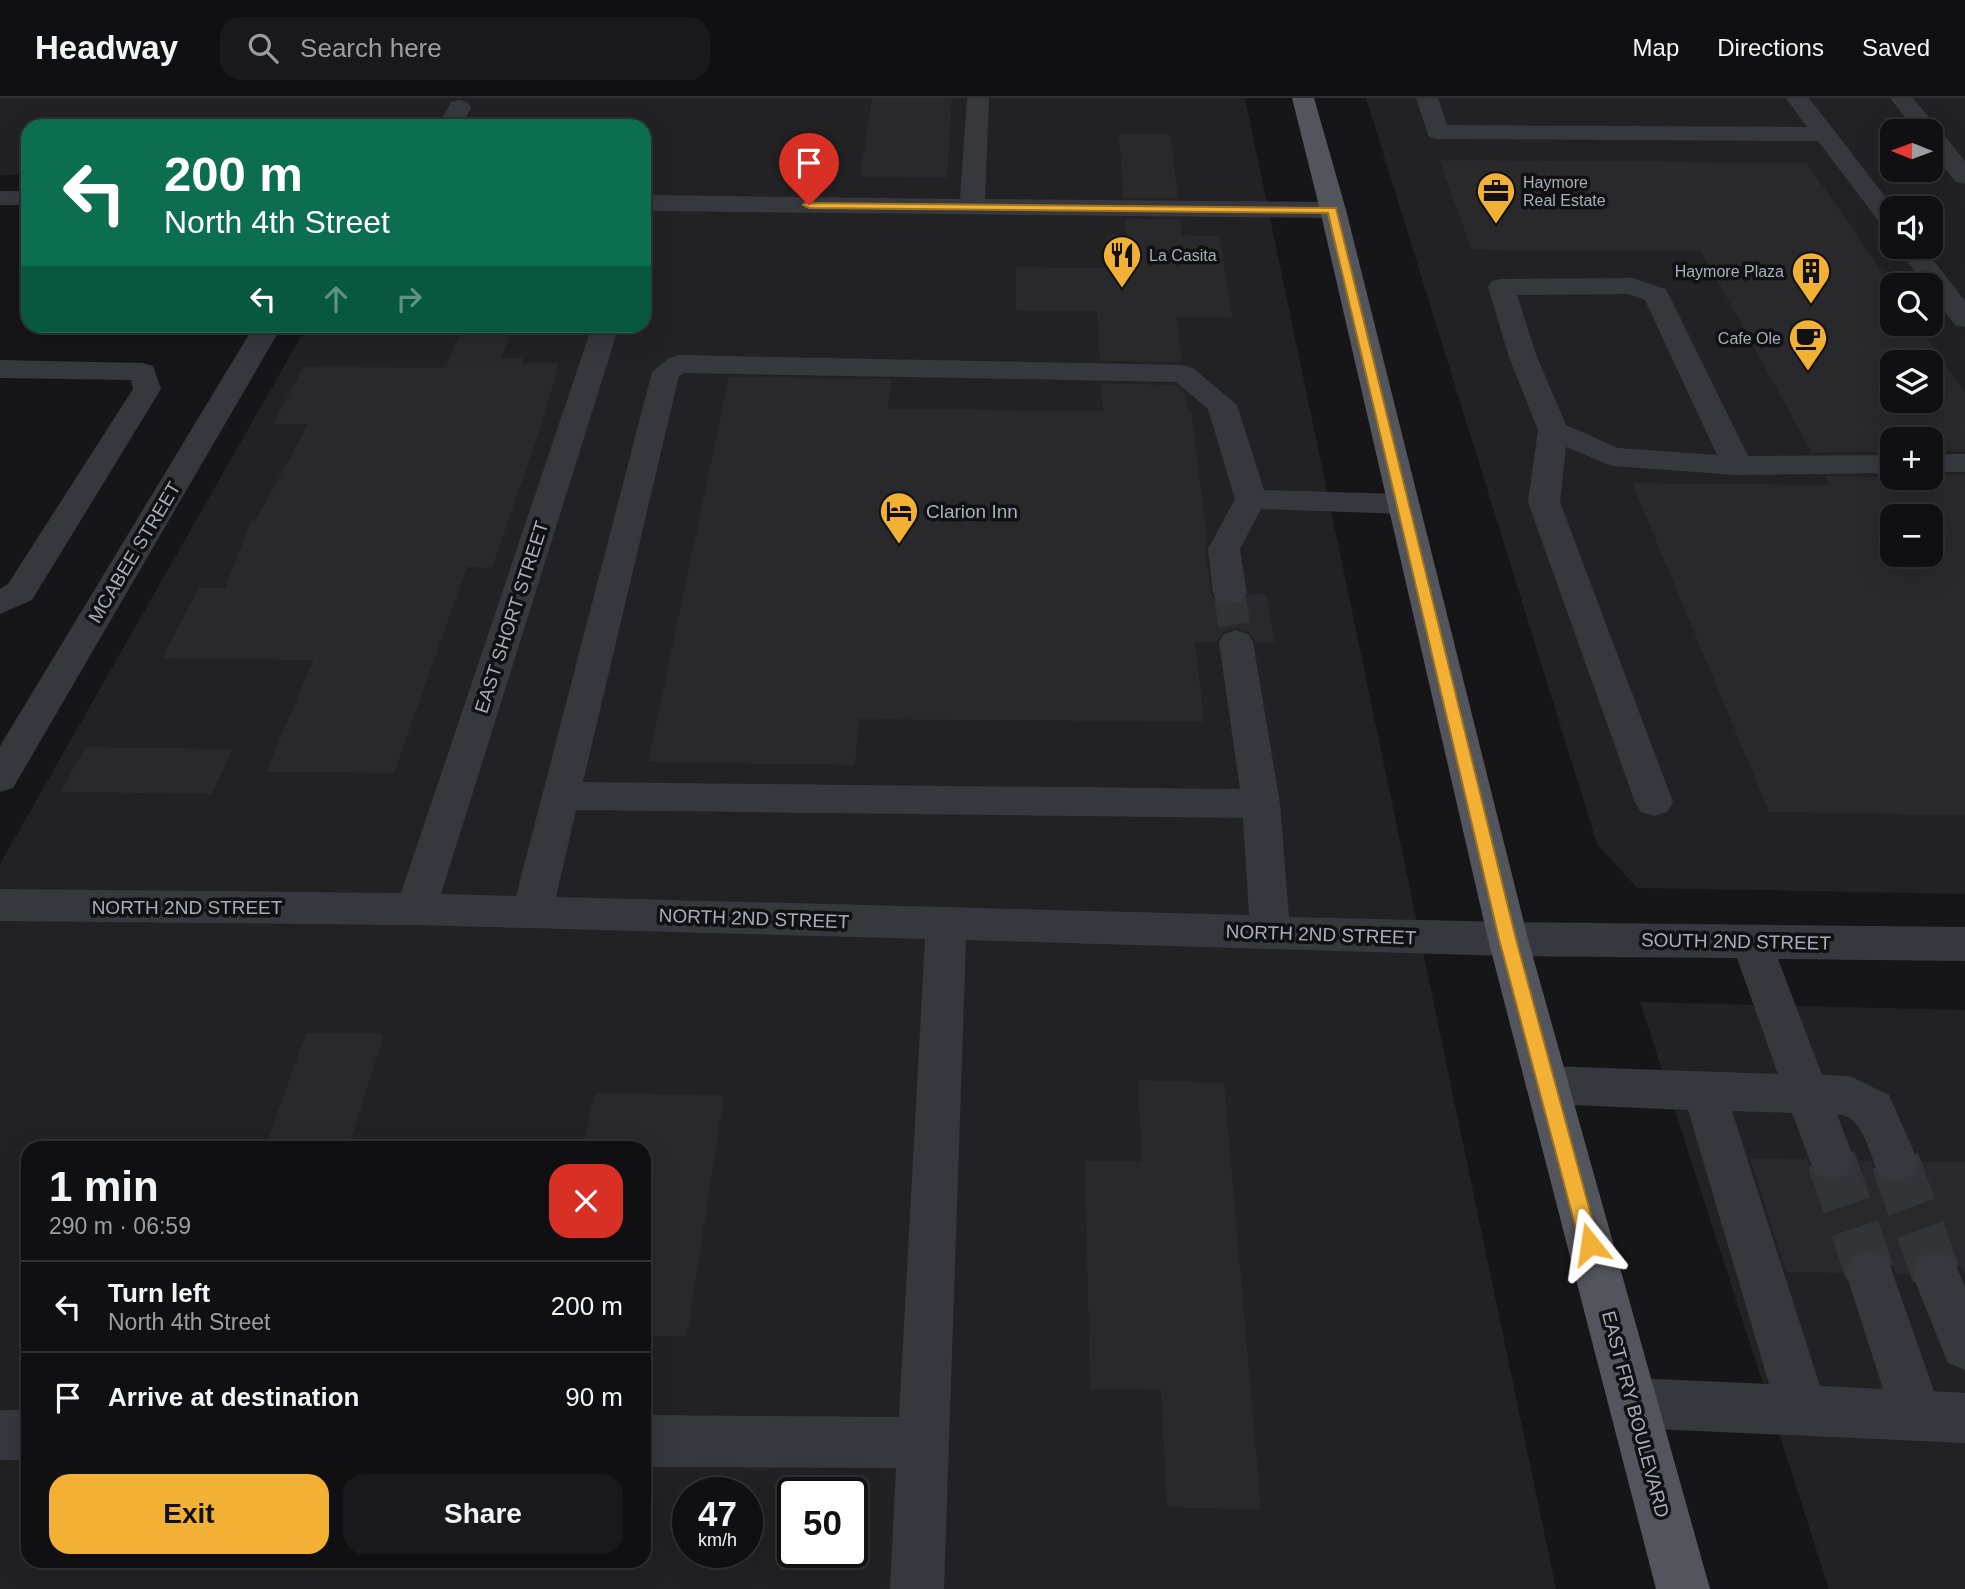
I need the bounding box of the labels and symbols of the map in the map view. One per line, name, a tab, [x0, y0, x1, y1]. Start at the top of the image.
north arrow	[1880, 119, 1942, 182]
pin	[779, 133, 839, 205]
office icon: Haymore Real Estate	[1475, 170, 1517, 225]
place label: Haymore Real Estate	[1523, 174, 1606, 209]
restaurant icon: La Casita	[1101, 234, 1143, 289]
place label: La Casita	[1149, 247, 1217, 264]
building icon: Haymore Plaza	[1790, 250, 1832, 305]
place label: Haymore Plaza	[1675, 263, 1784, 280]
cafe icon: Cafe Ole	[1787, 317, 1829, 372]
place label: Cafe Ole	[1718, 330, 1781, 347]
street label: MCABEE STREET	[84, 478, 185, 626]
hotel icon: Clarion Inn	[878, 490, 920, 545]
place label: Clarion Inn	[926, 501, 1018, 522]
street label: EAST SHORT STREET	[470, 518, 553, 716]
street label: NORTH 2ND STREET	[92, 897, 283, 918]
street label: NORTH 2ND STREET	[658, 905, 850, 932]
street label: NORTH 2ND STREET	[1225, 921, 1417, 948]
street label: SOUTH 2ND STREET	[1641, 929, 1832, 954]
position arrow	[1553, 1207, 1627, 1281]
street label: EAST FRY BOULEVARD	[1598, 1309, 1673, 1520]
speed limit sign: 50	[777, 1477, 868, 1568]

